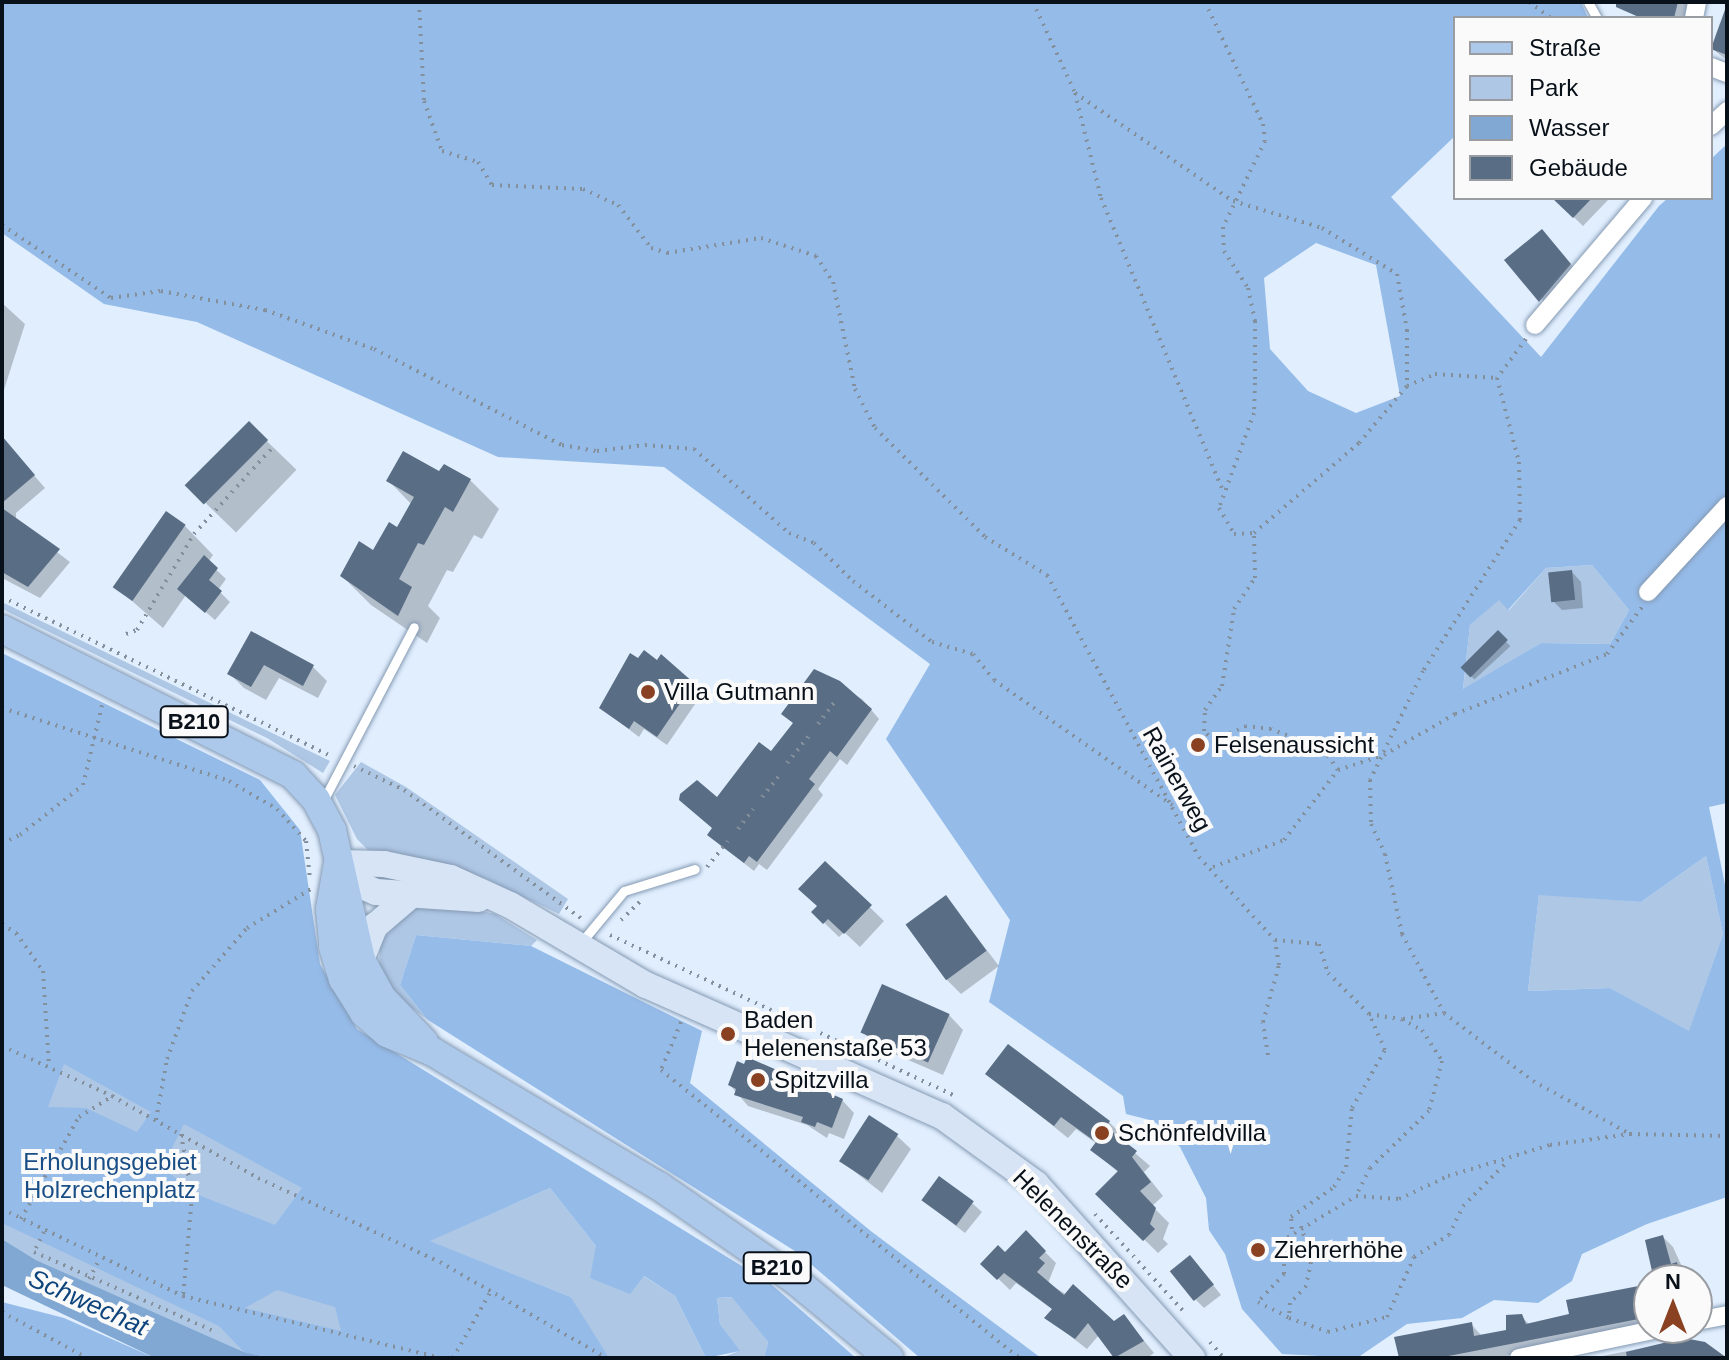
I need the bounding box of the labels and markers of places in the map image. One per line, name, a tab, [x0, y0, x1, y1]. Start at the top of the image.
place label: Villa Gutmann	[664, 678, 814, 706]
marker: Villa Gutmann	[639, 683, 657, 701]
place label: Felsenaussicht	[1214, 731, 1374, 759]
marker: Felsenaussicht	[1189, 736, 1207, 754]
place label: Baden Helenenstaße 53	[744, 1006, 927, 1062]
marker: Baden Helenenstaße 53	[719, 1025, 737, 1043]
place label: Spitzvilla	[774, 1066, 869, 1094]
marker: Spitzvilla	[749, 1071, 767, 1089]
place label: Schönfeldvilla	[1118, 1119, 1266, 1147]
marker: Schönfeldvilla	[1093, 1124, 1111, 1142]
place label: Ziehrerhöhe	[1274, 1236, 1403, 1264]
marker: Ziehrerhöhe	[1249, 1241, 1267, 1259]

